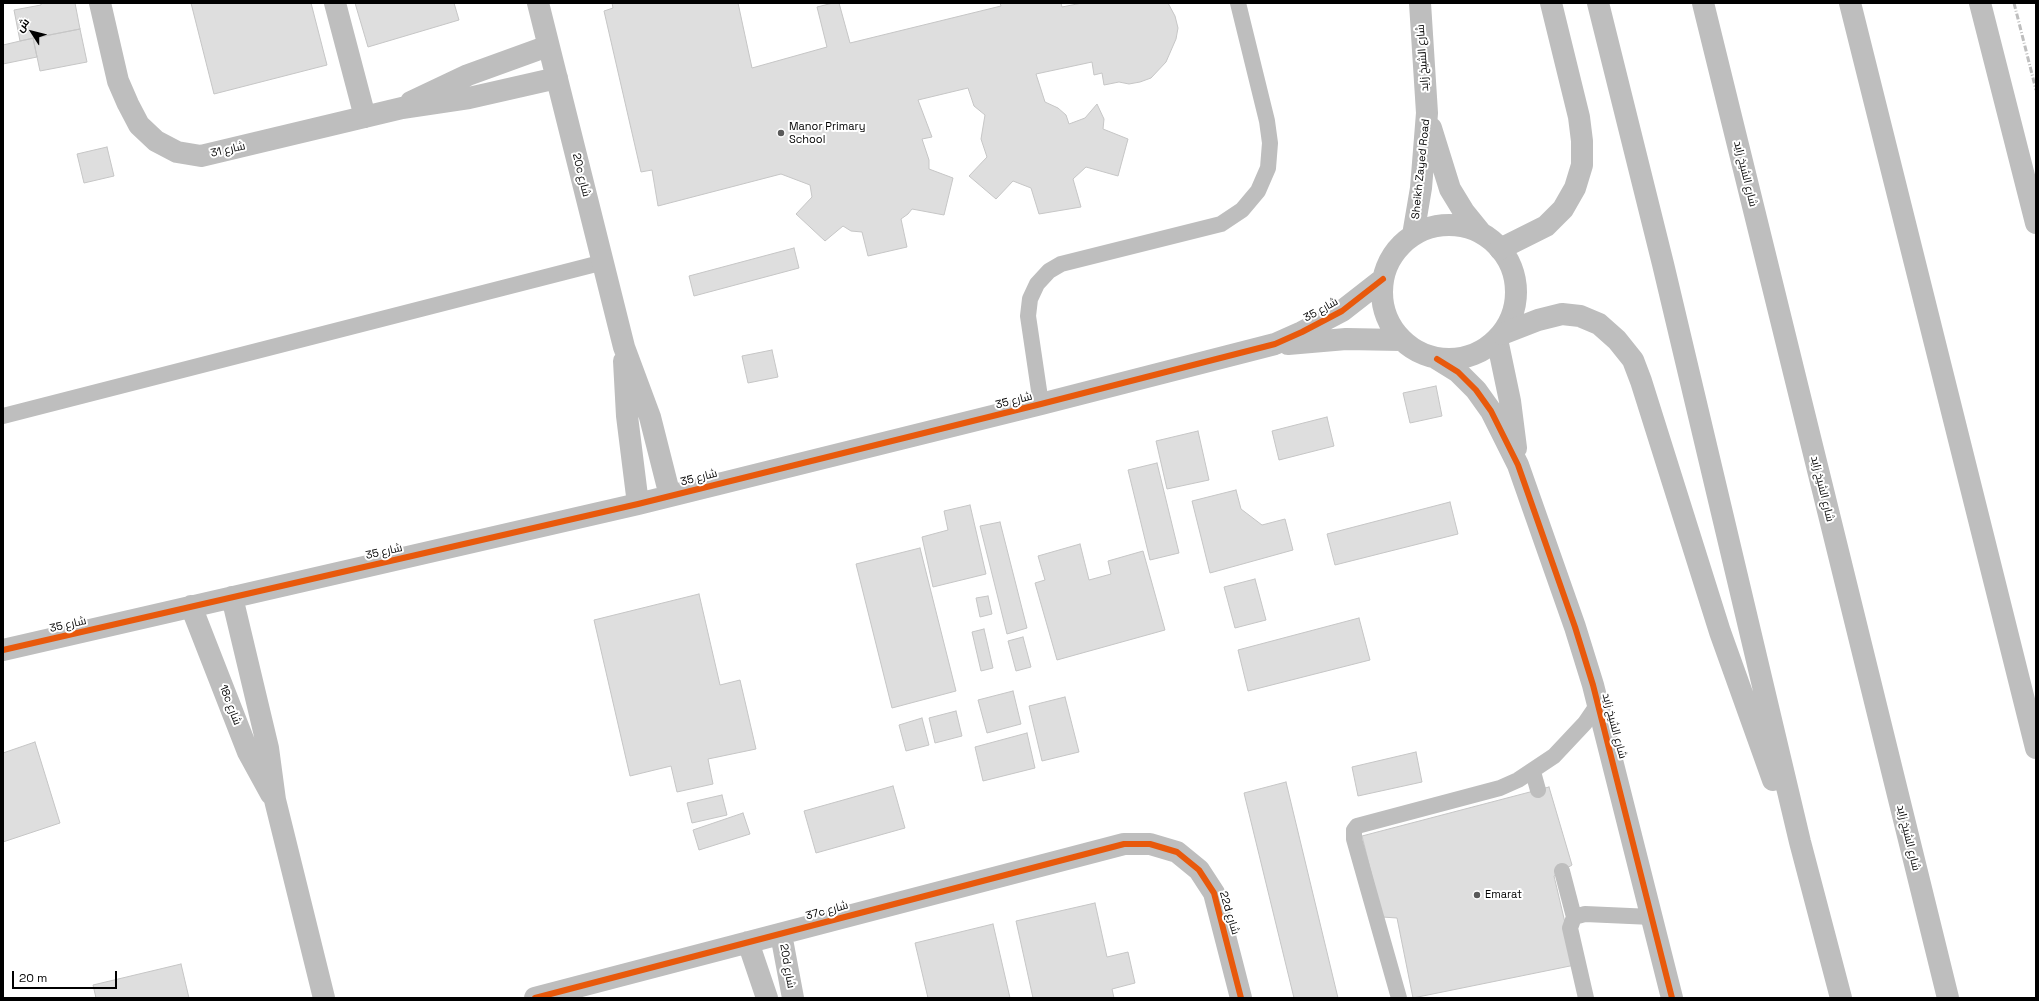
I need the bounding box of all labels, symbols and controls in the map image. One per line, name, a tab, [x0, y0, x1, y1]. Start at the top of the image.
north arrow	[12, 12, 52, 52]
text: ش	[12, 15, 32, 35]
street label: شارع الشيخ زايد	[1414, 24, 1432, 92]
street label: Sheikh Zayed Road	[1409, 118, 1433, 220]
place label: Manor Primary School	[789, 120, 865, 146]
marker: Manor Primary School	[776, 128, 786, 138]
street label: شارع 31	[209, 140, 247, 160]
street label: شارع الشيخ زايد	[1730, 140, 1760, 208]
street label: 20c شارع	[569, 152, 593, 198]
street label: شارع 35	[1301, 295, 1341, 325]
street label: شارع 35	[994, 390, 1034, 412]
street label: شارع الشيخ زايد	[1807, 455, 1837, 523]
street label: شارع 35	[679, 467, 719, 489]
street label: شارع 35	[364, 541, 404, 563]
street label: شارع 35	[48, 614, 88, 636]
street label: 18c شارع	[216, 683, 244, 727]
street label: شارع الشيخ زايد	[1599, 692, 1629, 760]
street label: شارع الشيخ زايد	[1893, 804, 1923, 872]
place label: Emarat	[1485, 888, 1522, 902]
street label: 22d شارع	[1216, 890, 1242, 936]
marker: Emarat	[1472, 890, 1482, 900]
street label: 37c شارع	[804, 899, 850, 923]
street label: 20d شارع	[777, 943, 797, 989]
scale bar	[14, 963, 119, 989]
text: 20 m	[19, 970, 47, 986]

